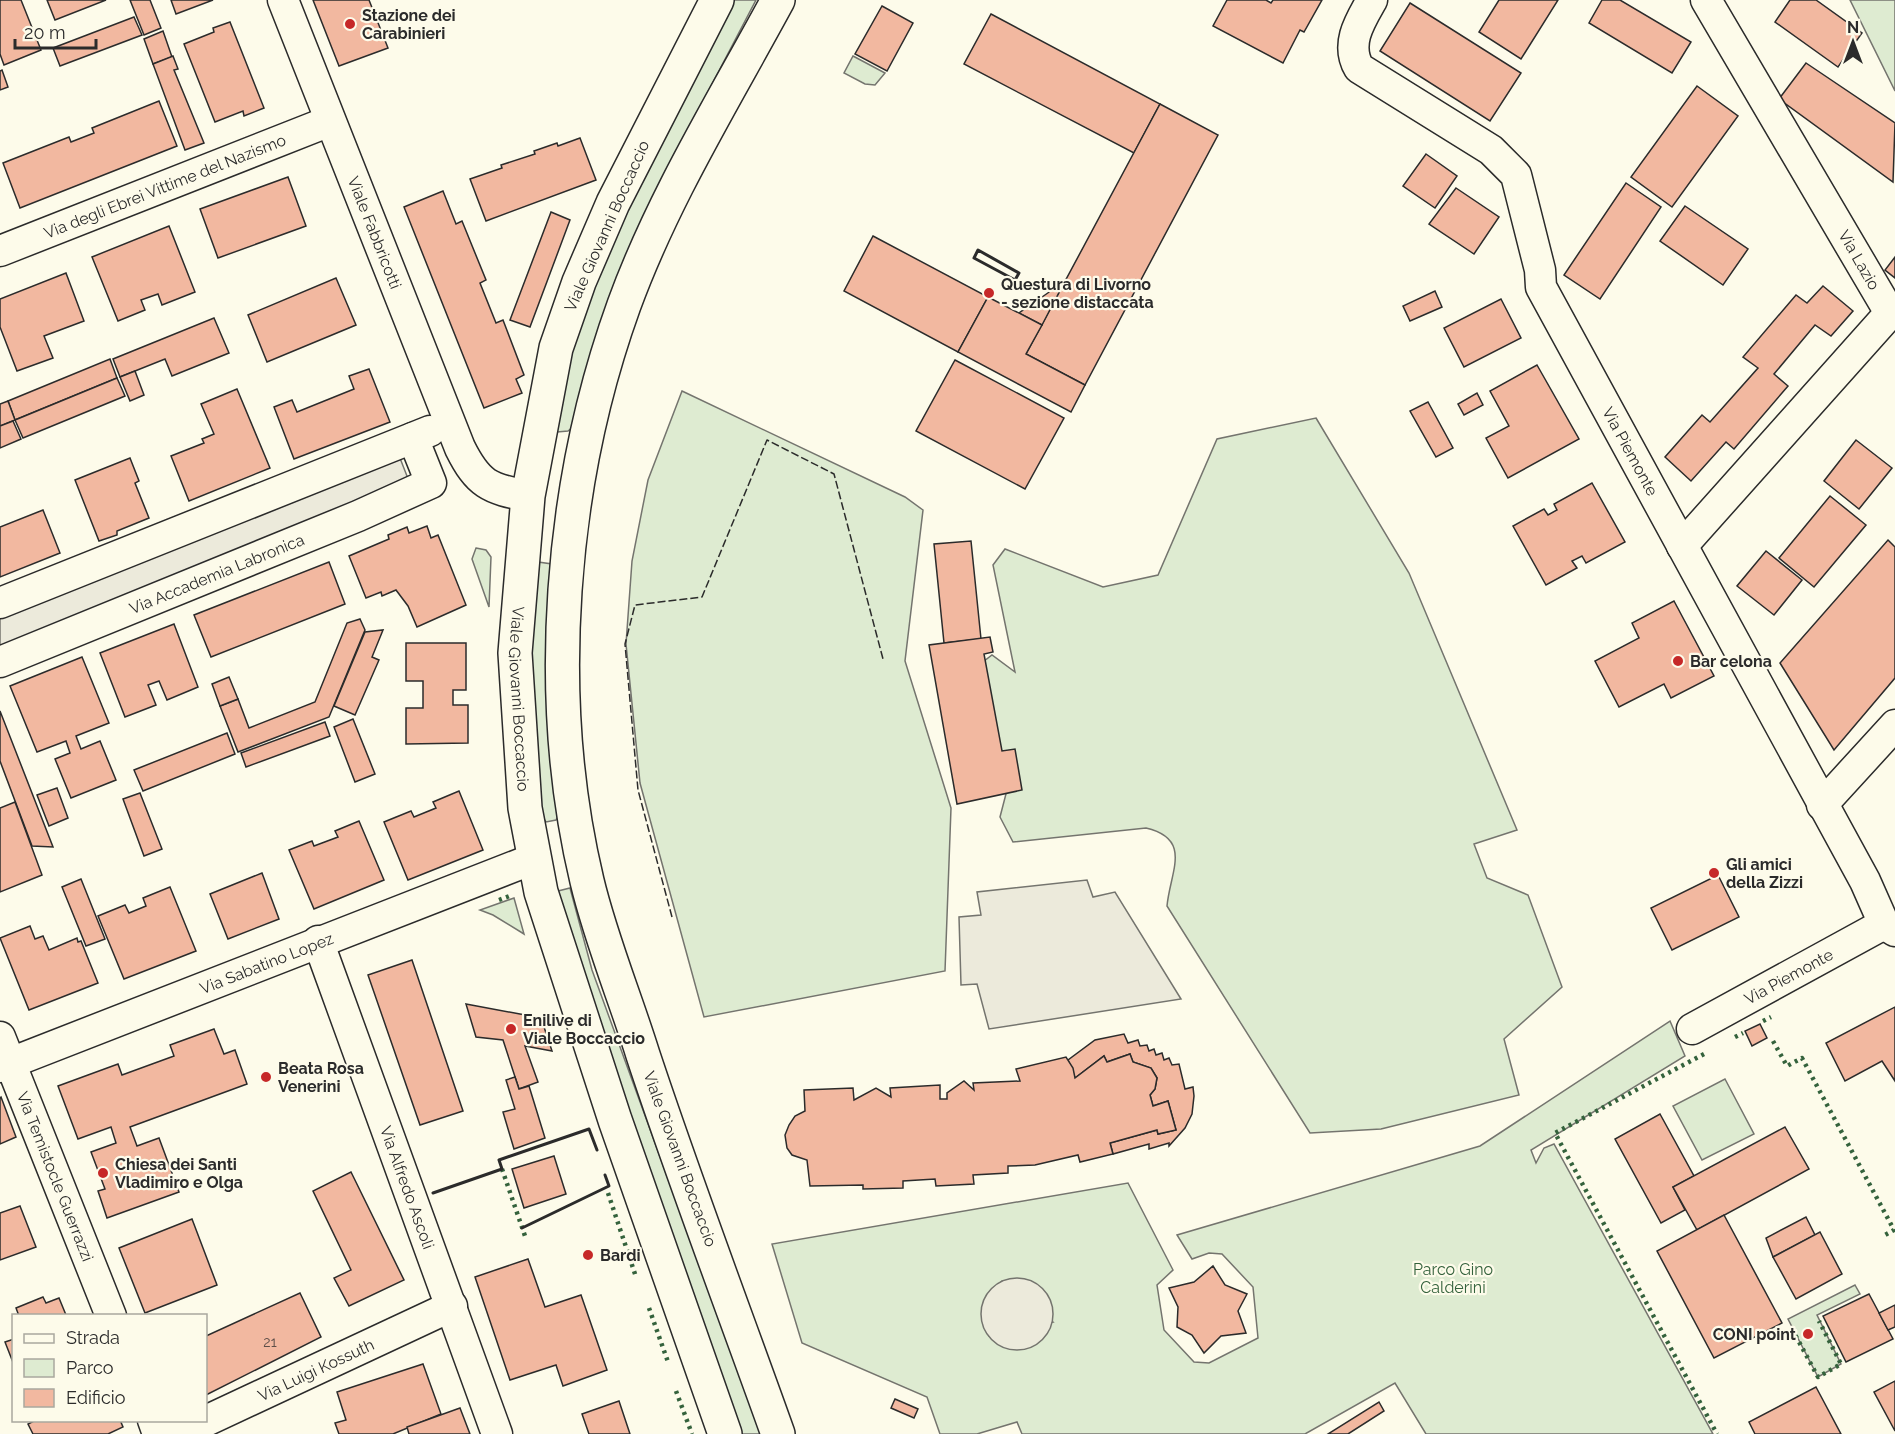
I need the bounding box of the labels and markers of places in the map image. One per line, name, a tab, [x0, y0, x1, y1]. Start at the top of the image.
place label: Stazione dei Carabinieri	[362, 6, 456, 43]
marker: Stazione dei Carabinieri	[343, 17, 357, 31]
place label: Questura di Livorno - sezione distaccata	[1001, 275, 1154, 312]
marker: Questura di Livorno - sezione distaccata	[982, 286, 996, 300]
place label: Bar celona	[1690, 652, 1772, 671]
marker: Bar celona	[1671, 654, 1685, 668]
place label: Gli amici della Zizzi	[1726, 855, 1803, 892]
marker: Gli amici della Zizzi	[1707, 866, 1721, 880]
place label: Enilive di Viale Boccaccio	[523, 1011, 645, 1048]
marker: Enilive di Viale Boccaccio	[504, 1022, 518, 1036]
place label: Beata Rosa Venerini	[278, 1059, 364, 1096]
marker: Beata Rosa Venerini	[259, 1070, 273, 1084]
place label: Chiesa dei Santi Vladimiro e Olga	[115, 1155, 243, 1192]
marker: Chiesa dei Santi Vladimiro e Olga	[96, 1166, 110, 1180]
place label: Bardi	[600, 1246, 641, 1265]
marker: Bardi	[581, 1248, 595, 1262]
place label: CONI point	[1713, 1325, 1796, 1344]
marker: CONI point	[1801, 1327, 1815, 1341]

